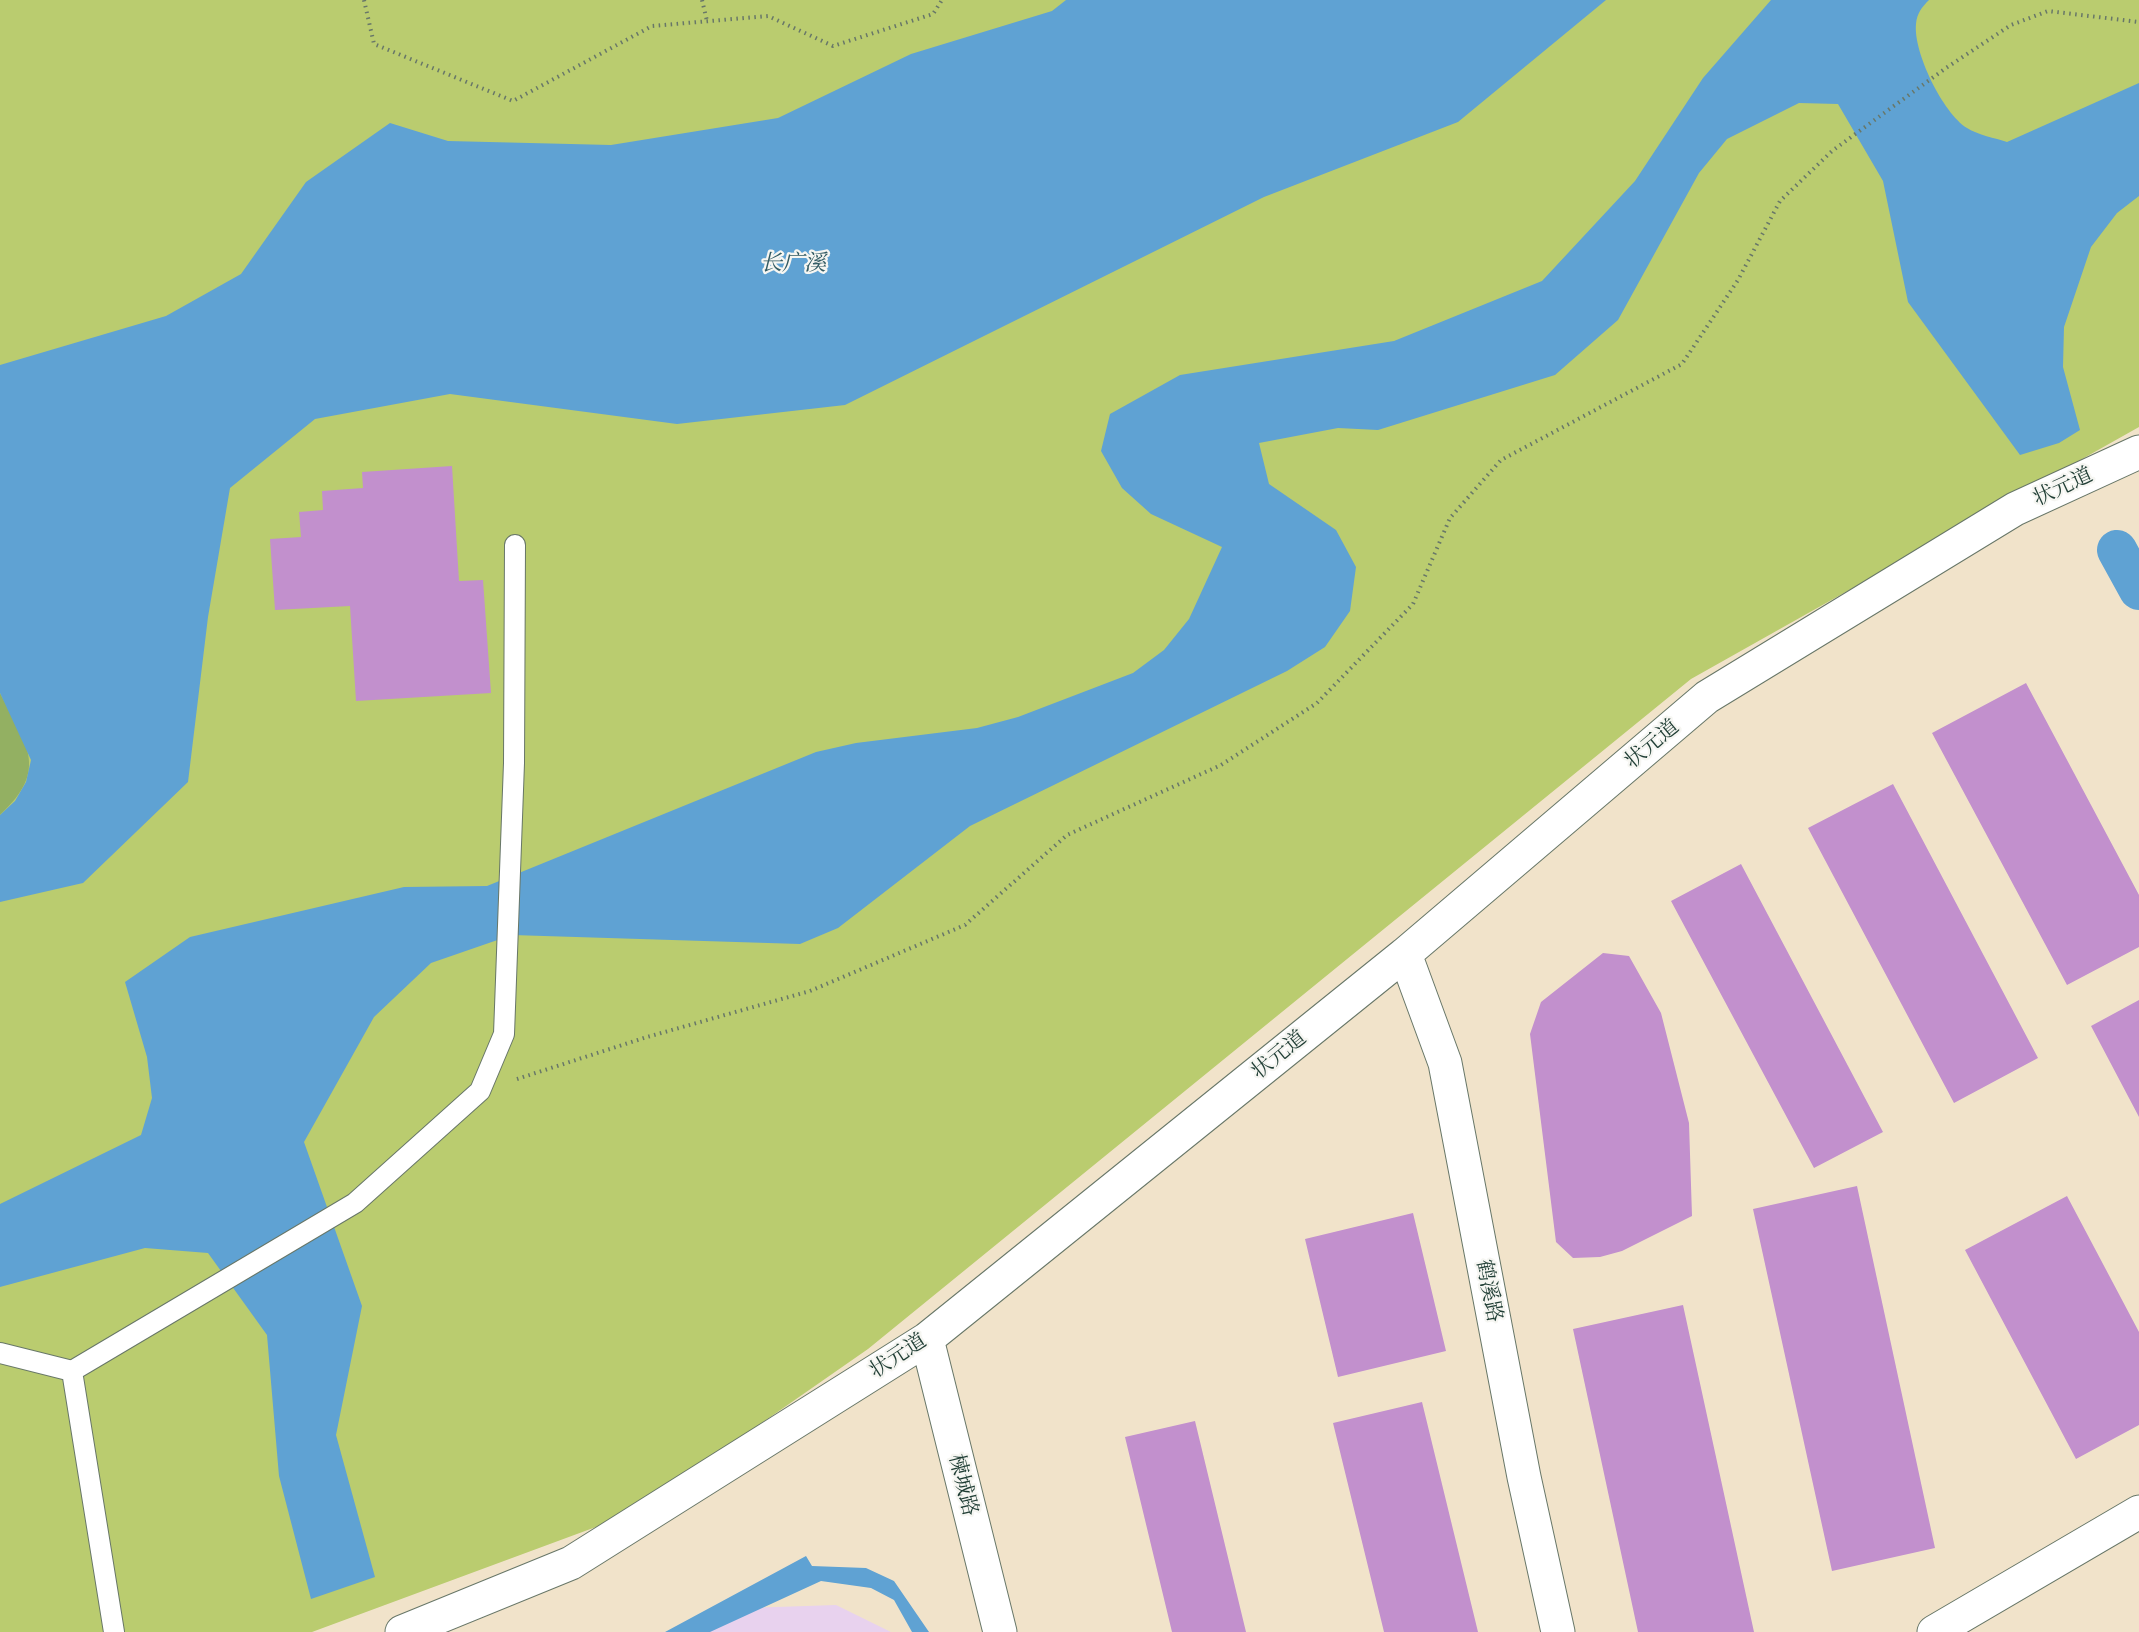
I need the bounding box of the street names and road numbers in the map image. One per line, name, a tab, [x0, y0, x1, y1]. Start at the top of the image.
street label: 状元道	[2029, 462, 2097, 512]
street label: 状元道	[1620, 714, 1684, 774]
street label: 状元道	[1247, 1025, 1311, 1085]
street label: 鹤溪路	[1471, 1258, 1507, 1324]
street label: 状元道	[865, 1328, 931, 1384]
street label: 楝城路	[943, 1451, 983, 1519]

